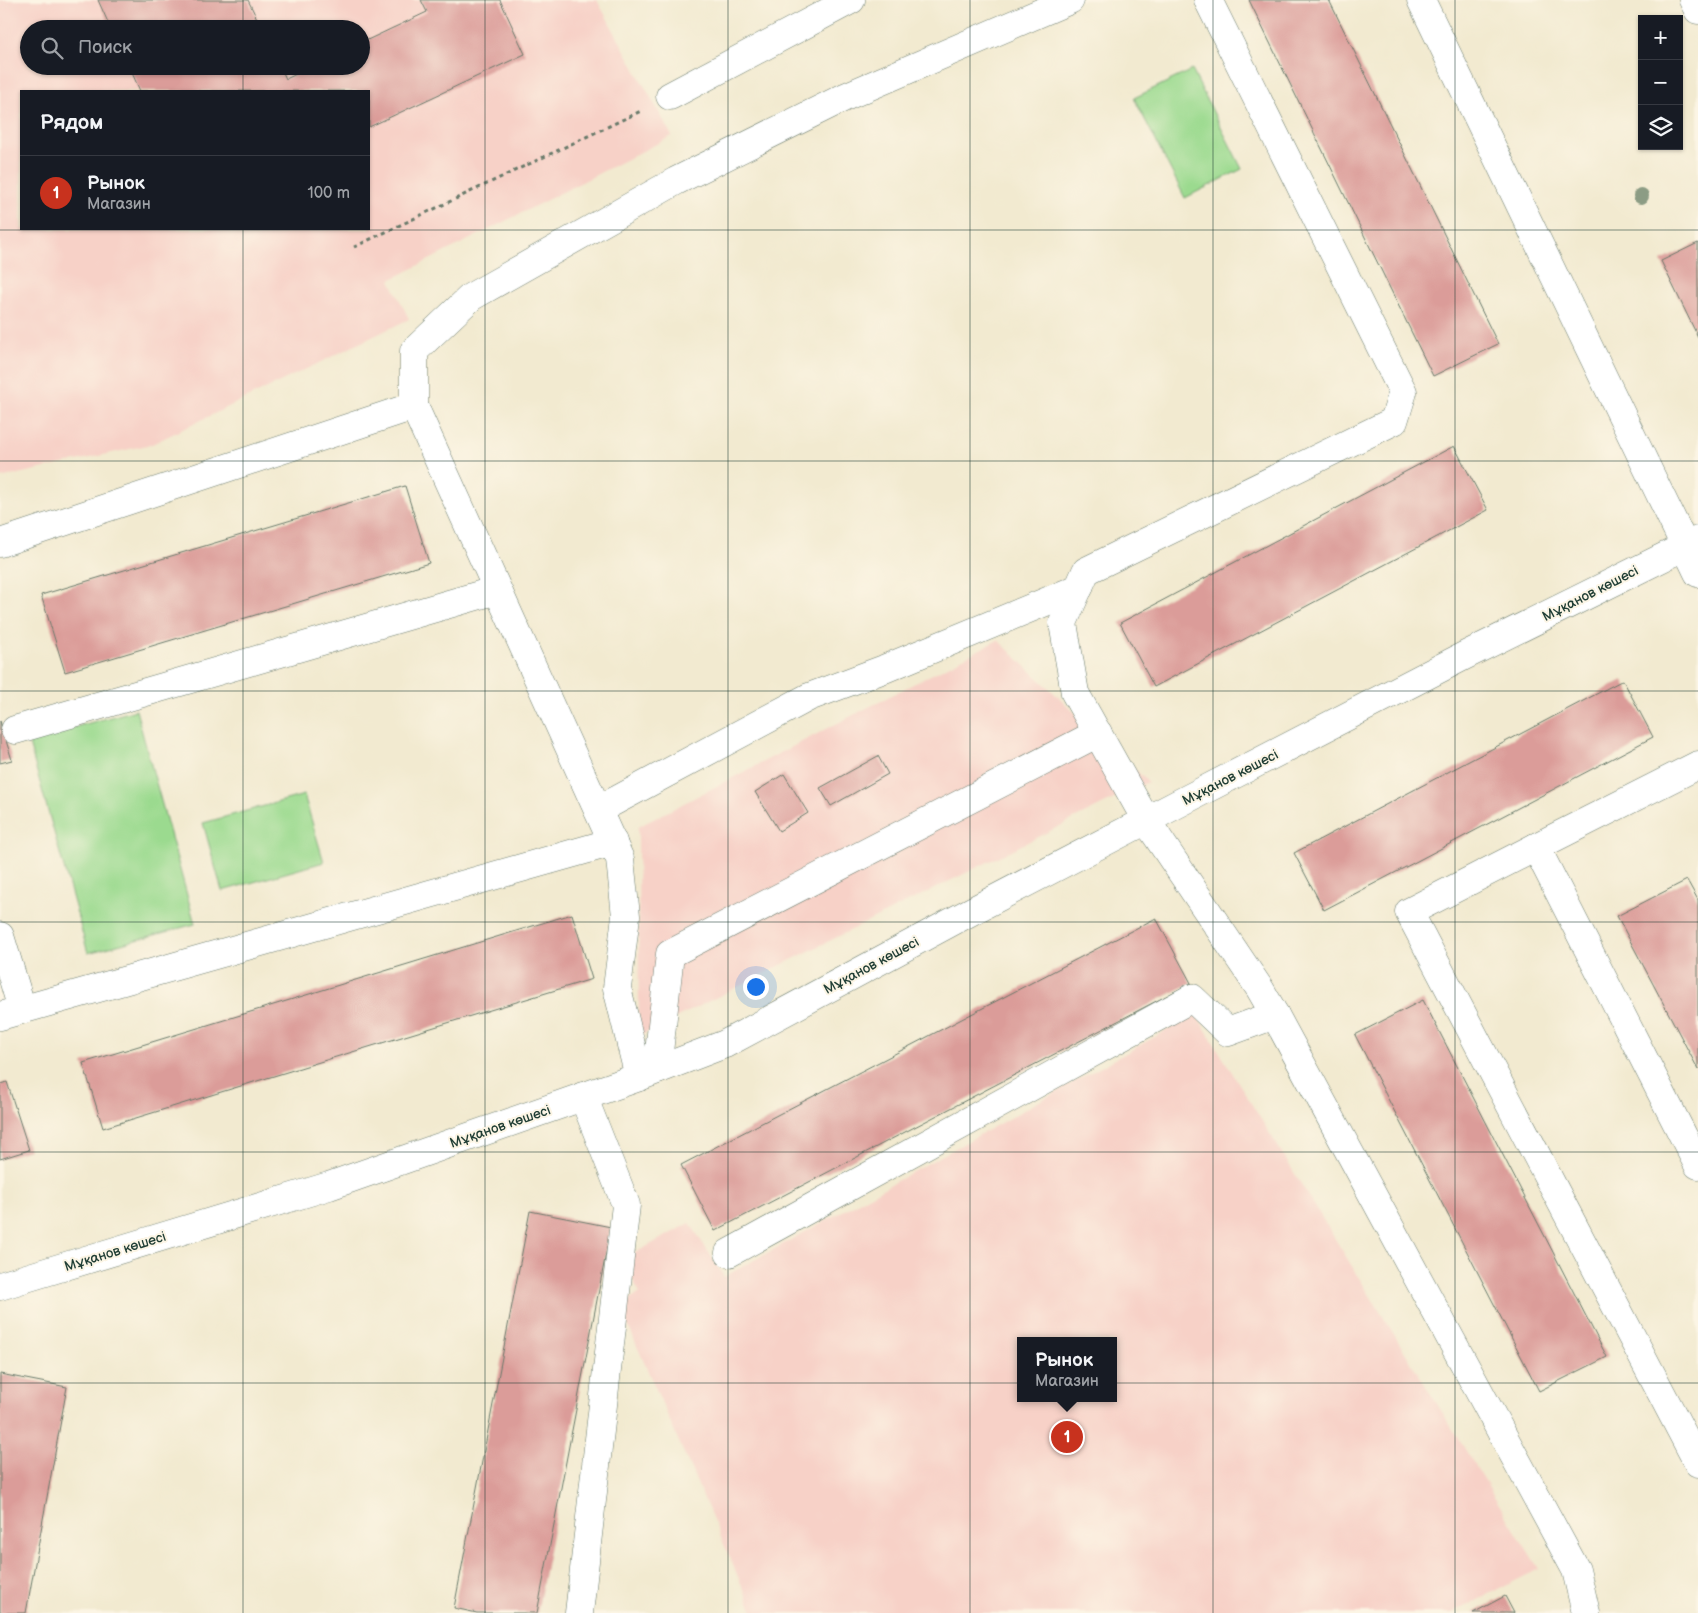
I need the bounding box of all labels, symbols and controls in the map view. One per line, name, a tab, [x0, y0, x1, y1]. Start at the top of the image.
map controls	[1638, 15, 1683, 150]
button: +	[1638, 15, 1683, 60]
search box	[20, 20, 370, 75]
icon: search	[38, 34, 66, 62]
text: Поиск	[78, 36, 132, 59]
button: −	[1638, 60, 1683, 105]
button: layers	[1638, 105, 1683, 150]
text: Рядом	[40, 110, 103, 135]
text: Рынок	[87, 172, 145, 195]
text: 1	[53, 184, 59, 203]
text: 100 m	[307, 184, 350, 203]
text: Магазин	[87, 195, 151, 214]
street label: Мұқанов көшесі	[1539, 562, 1641, 625]
street label: Мұқанов көшесі	[1179, 746, 1281, 809]
street label: Мұқанов көшесі	[821, 933, 922, 998]
your location	[743, 974, 769, 1000]
street label: Мұқанов көшесі	[448, 1101, 553, 1152]
street label: Мұқанов көшесі	[62, 1228, 168, 1275]
popup	[1017, 1337, 1117, 1402]
text: Рынок	[1035, 1349, 1093, 1372]
text: Магазин	[1035, 1372, 1099, 1391]
pin: 1	[1051, 1418, 1083, 1456]

